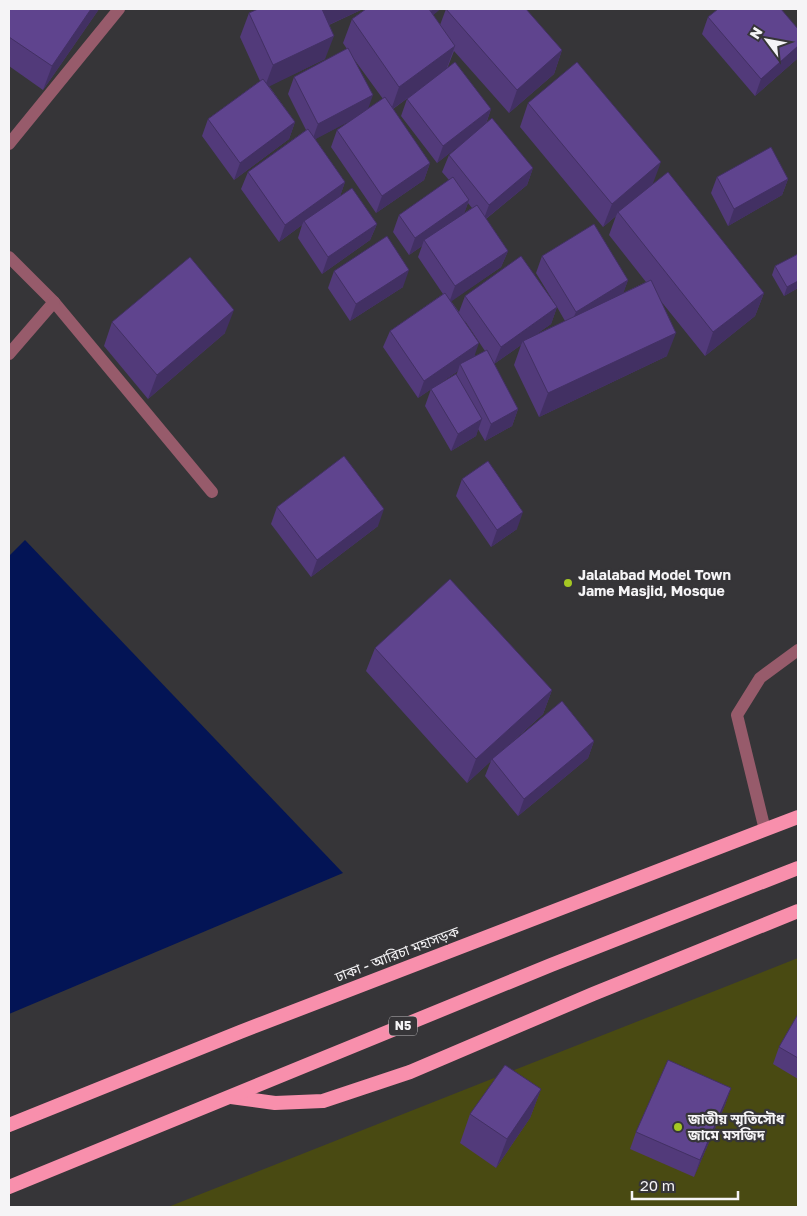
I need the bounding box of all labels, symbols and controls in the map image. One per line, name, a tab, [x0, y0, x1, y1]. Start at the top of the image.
north arrow	[742, 15, 792, 65]
text: N	[746, 24, 766, 42]
place label: Jalalabad Model Town Jame Masjid, Mosque	[578, 566, 731, 599]
marker: Jalalabad Model Town Jame Masjid, Mosque	[562, 577, 574, 589]
street label: ঢাকা - আরিচা মহাসড়ক	[331, 922, 462, 985]
road number: N5	[389, 1016, 417, 1036]
place label: জাতীয় স্মৃতিসৌধ জামে মসজিদ	[687, 1110, 785, 1143]
marker: জাতীয় স্মৃতিসৌধ জামে মসজিদ	[672, 1121, 684, 1133]
scale bar	[632, 1168, 738, 1200]
text: 20 m	[640, 1176, 675, 1194]

